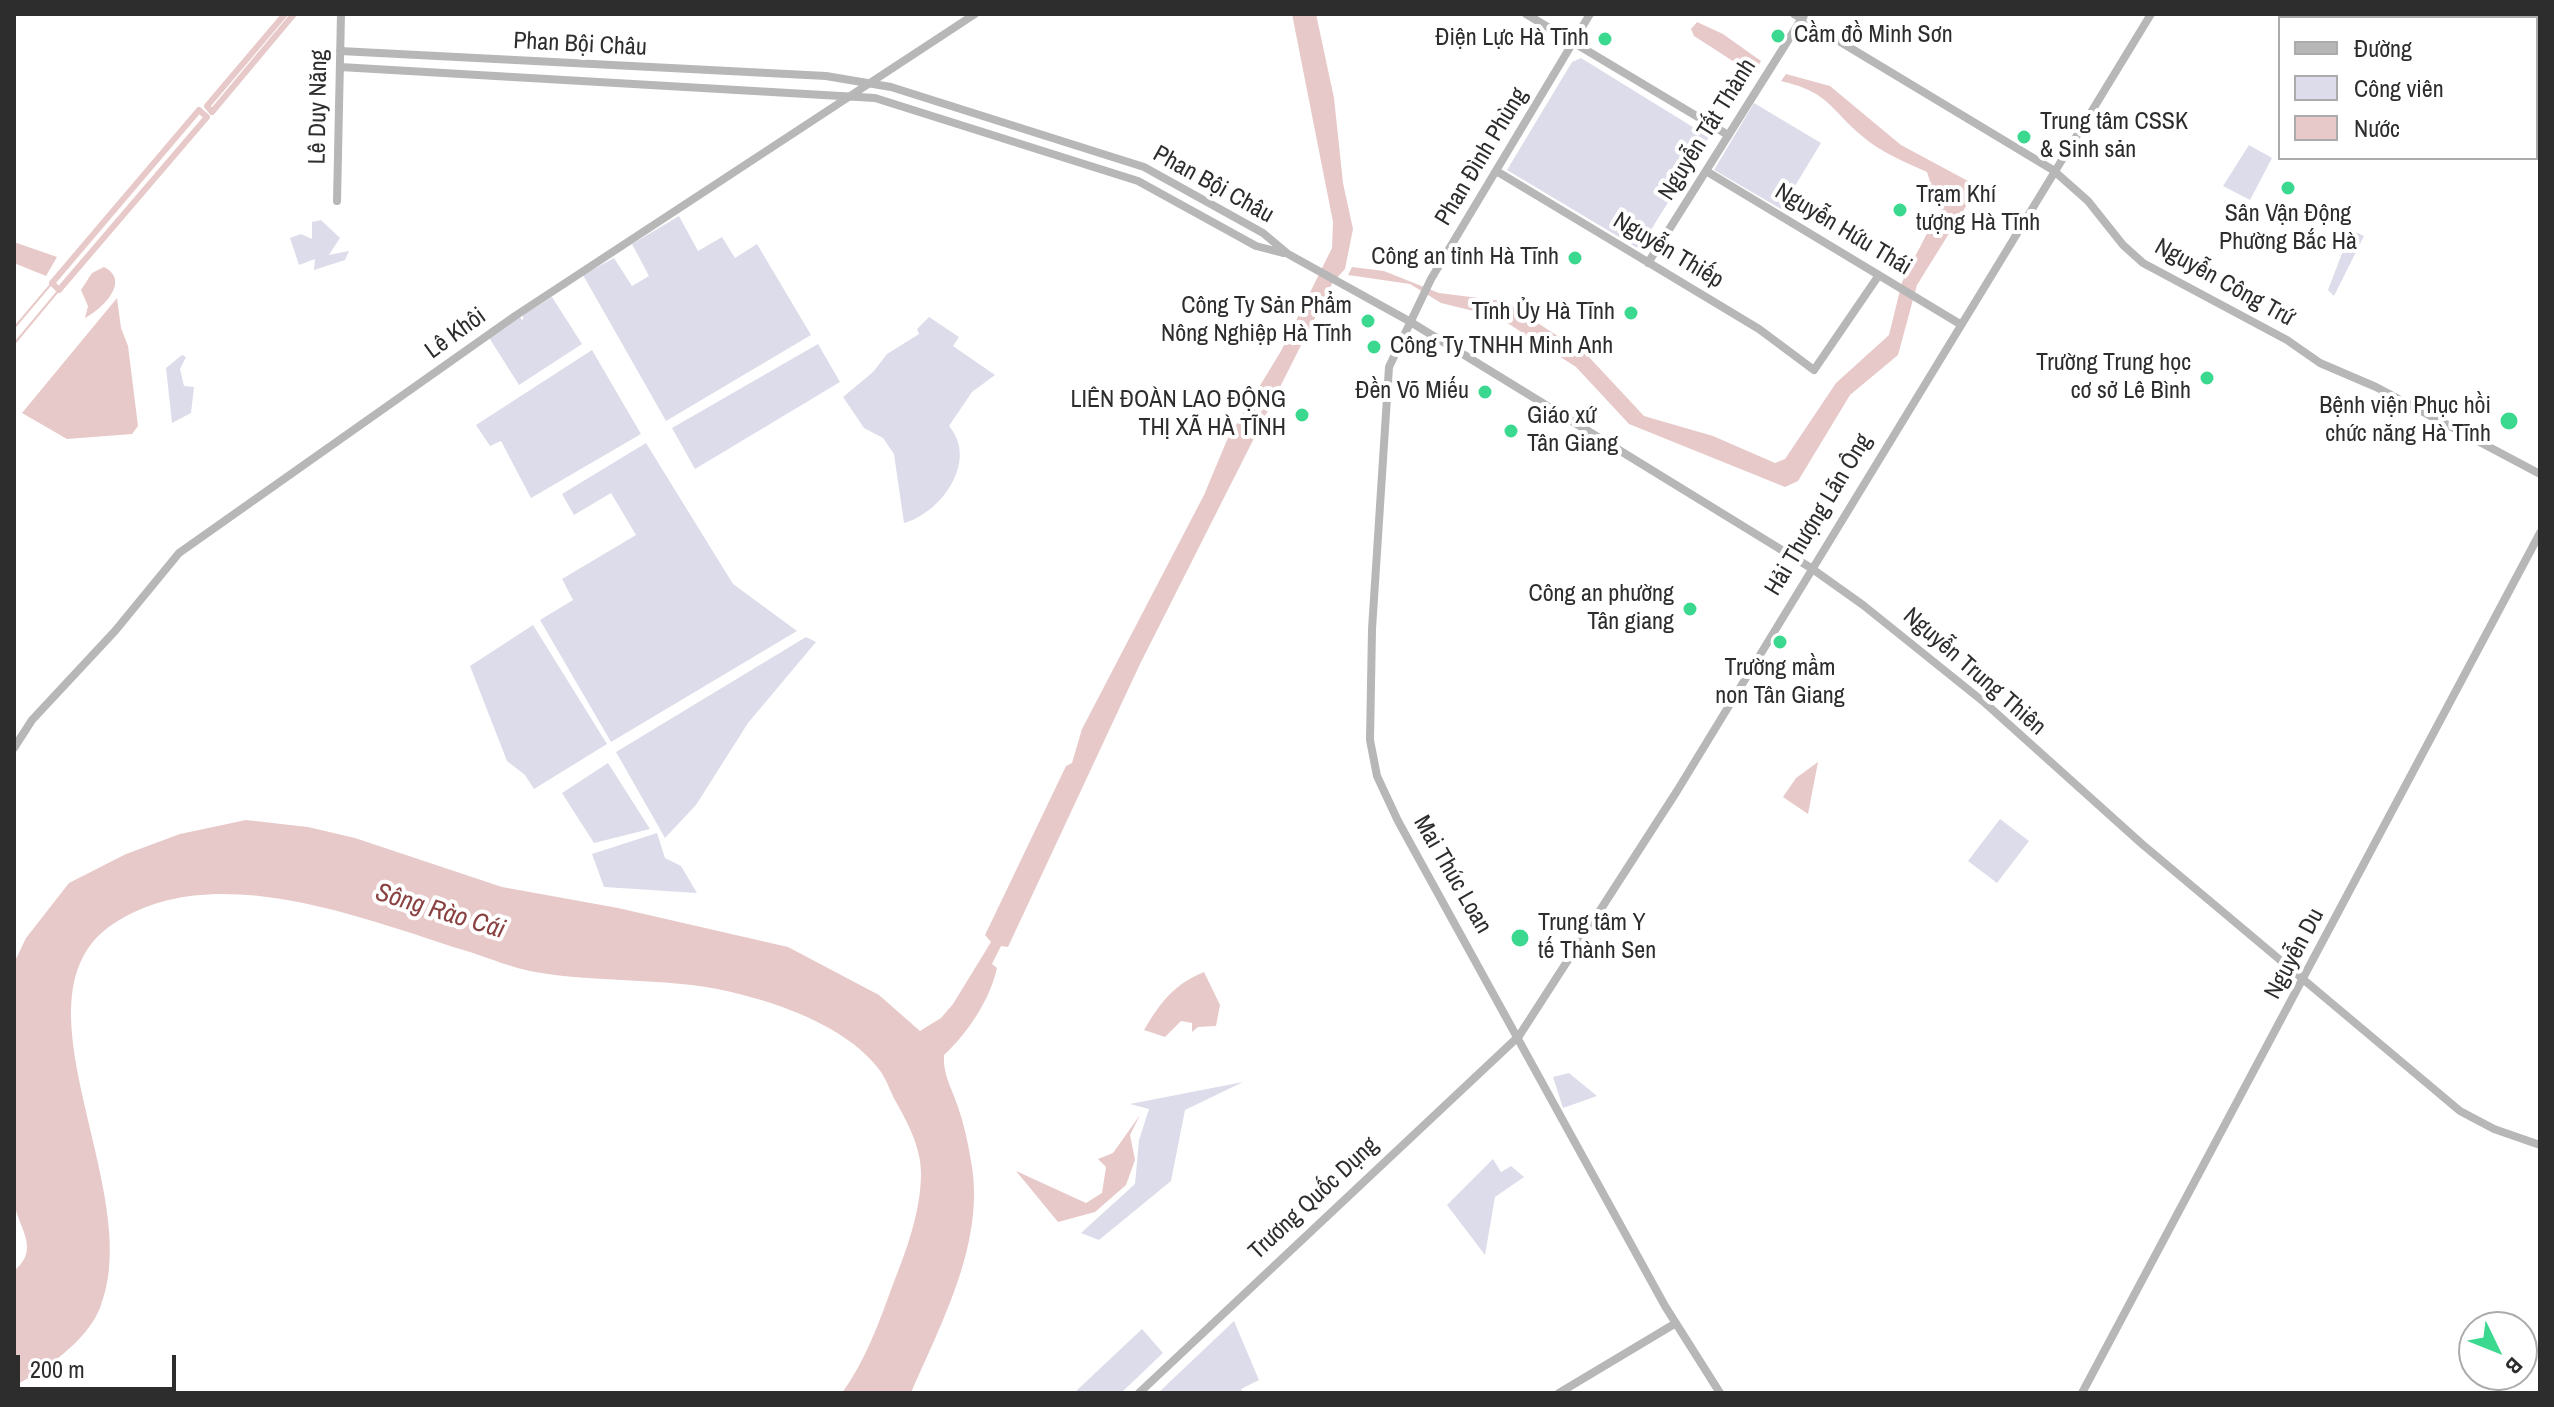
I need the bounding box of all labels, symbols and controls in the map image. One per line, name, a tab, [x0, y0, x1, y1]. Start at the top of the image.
legend	[2278, 16, 2538, 160]
place label: Cầm đồ Minh Sơn	[1794, 22, 1953, 50]
place label: Điện Lực Hà Tĩnh	[1435, 25, 1589, 53]
street label: Phan Bội Châu	[513, 27, 647, 63]
marker: Cầm đồ Minh Sơn	[1769, 27, 1787, 45]
marker: Điện Lực Hà Tĩnh	[1596, 30, 1614, 48]
text: Đường	[2354, 32, 2412, 64]
street label: Lê Duy Năng	[304, 49, 334, 165]
street label: Nguyễn Tất Thành	[1653, 54, 1763, 206]
text: Công viên	[2354, 72, 2444, 104]
street label: Phan Đình Phùng	[1430, 83, 1534, 231]
place label: Trung tâm CSSK & Sinh sản	[2040, 109, 2188, 165]
text: Nước	[2354, 112, 2400, 144]
marker: Trung tâm CSSK & Sinh sản	[2015, 128, 2033, 146]
street label: Phan Bội Châu	[1148, 140, 1278, 230]
street label: Nguyễn Hứu Thái	[1769, 178, 1917, 282]
marker: Sân Vận Động Phường Bắc Hà	[2279, 179, 2297, 197]
place label: Trạm Khí tượng Hà Tĩnh	[1916, 182, 2040, 238]
marker: Trạm Khí tượng Hà Tĩnh	[1891, 201, 1909, 219]
place label: Sân Vận Động Phường Bắc Hà	[2219, 201, 2357, 257]
street label: Nguyễn Thiếp	[1608, 207, 1728, 295]
street label: Nguyễn Công Trứ	[2149, 233, 2299, 333]
place label: Công an tỉnh Hà Tĩnh	[1371, 244, 1559, 272]
marker: Công an tỉnh Hà Tĩnh	[1566, 249, 1584, 267]
place label: Công Ty Sản Phẩm Nông Nghiệp Hà Tĩnh	[1161, 293, 1352, 349]
place label: Tĩnh Ủy Hà Tĩnh	[1471, 299, 1615, 327]
street label: Lê Khôi	[420, 302, 492, 366]
marker: Tĩnh Ủy Hà Tĩnh	[1622, 304, 1640, 322]
marker: Công Ty Sản Phẩm Nông Nghiệp Hà Tĩnh	[1359, 312, 1377, 330]
place label: Công Ty TNHH Minh Anh	[1390, 333, 1613, 361]
marker: Công Ty TNHH Minh Anh	[1365, 338, 1383, 356]
place label: Trường Trung học cơ sở Lê Bình	[2036, 350, 2191, 406]
marker: Trường Trung học cơ sở Lê Bình	[2198, 369, 2216, 387]
place label: Đền Võ Miếu	[1355, 378, 1469, 406]
marker: Đền Võ Miếu	[1476, 383, 1494, 401]
place label: LIÊN ĐOÀN LAO ĐỘNG THỊ XÃ HÀ TĨNH	[1071, 387, 1286, 443]
place label: Bệnh viện Phục hồi chức năng Hà Tĩnh	[2319, 393, 2491, 449]
place label: Giáo xứ Tân Giang	[1527, 403, 1618, 459]
marker: LIÊN ĐOÀN LAO ĐỘNG THỊ XÃ HÀ TĨNH	[1293, 406, 1311, 424]
marker: Bệnh viện Phục hồi chức năng Hà Tĩnh	[2498, 410, 2520, 432]
marker: Giáo xứ Tân Giang	[1502, 422, 1520, 440]
street label: Hải Thượng Lãn Ông	[1759, 429, 1879, 601]
place label: Công an phường Tân giang	[1528, 581, 1674, 637]
marker: Công an phường Tân giang	[1681, 600, 1699, 618]
street label: Nguyễn Trung Thiên	[1897, 602, 2051, 742]
marker: Trường mầm non Tân Giang	[1771, 633, 1789, 651]
place label: Trường mầm non Tân Giang	[1715, 655, 1845, 711]
street label: Mai Thúc Loan	[1407, 811, 1497, 939]
water label: Sông Rào Cái	[371, 878, 509, 946]
street label: Nguyễn Du	[2259, 904, 2331, 1004]
place label: Trung tâm Y tế Thành Sen	[1538, 910, 1656, 966]
marker: Trung tâm Y tế Thành Sen	[1509, 927, 1531, 949]
street label: Trương Quốc Dụng	[1243, 1132, 1385, 1266]
north arrow	[2458, 1311, 2538, 1391]
scale bar	[20, 1339, 180, 1389]
text: B	[2499, 1351, 2530, 1381]
text: 200 m	[30, 1353, 85, 1385]

